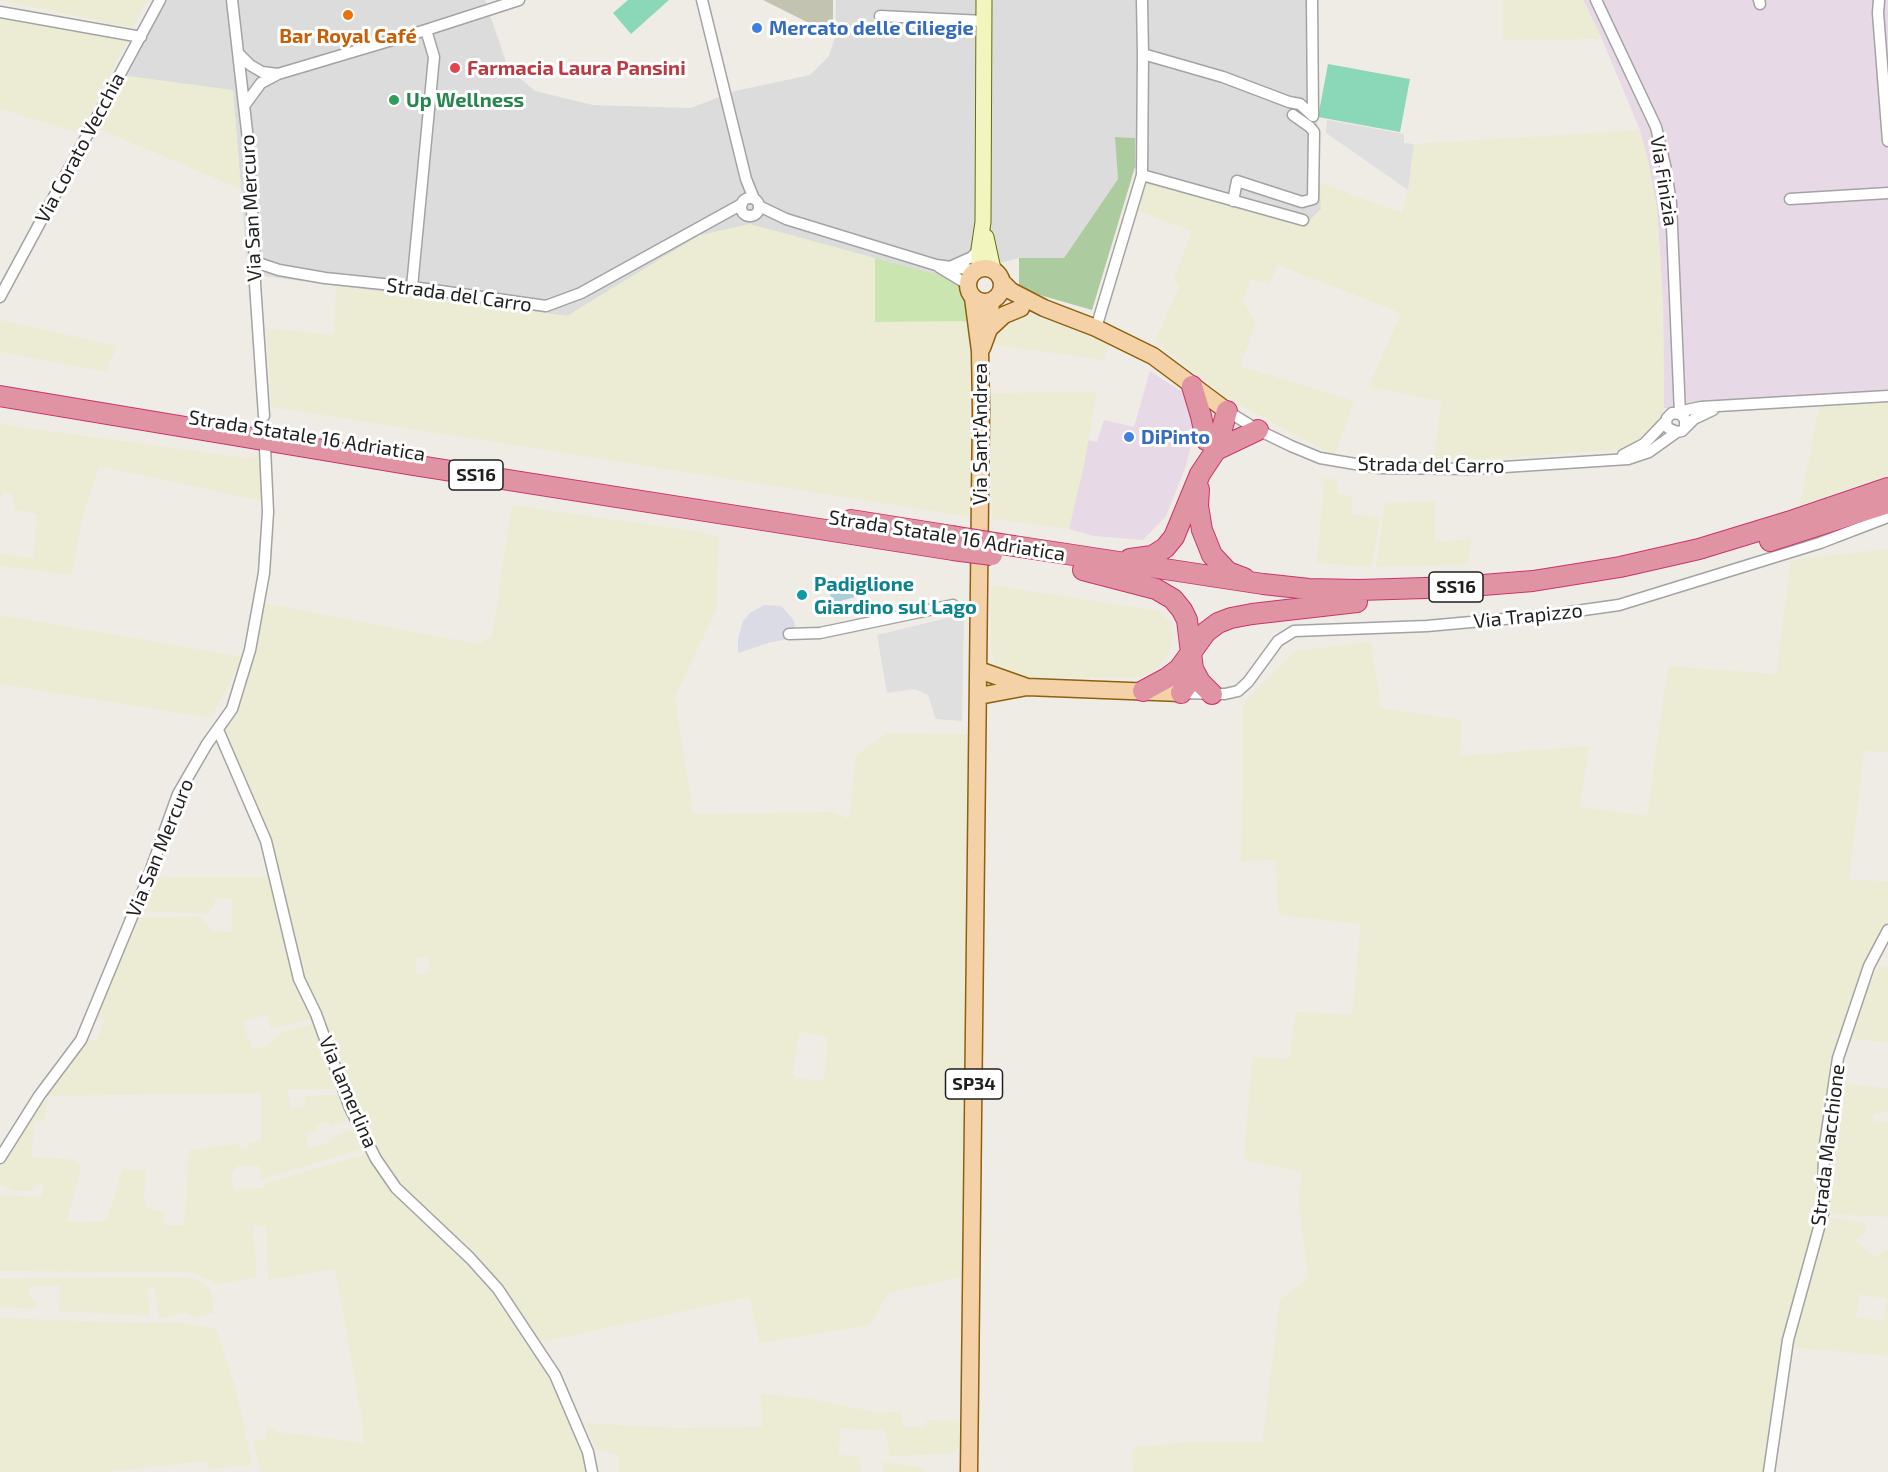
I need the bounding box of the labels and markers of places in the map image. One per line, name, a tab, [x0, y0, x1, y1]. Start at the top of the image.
marker: Bar Royal Café	[341, 8, 355, 22]
place label: Mercato delle Ciliegie	[769, 16, 974, 40]
marker: Mercato delle Ciliegie	[750, 21, 764, 35]
place label: Bar Royal Café	[279, 24, 417, 48]
place label: Farmacia Laura Pansini	[467, 56, 686, 80]
marker: Farmacia Laura Pansini	[448, 61, 462, 75]
place label: Up Wellness	[406, 88, 524, 112]
marker: Up Wellness	[387, 93, 401, 107]
place label: DiPinto	[1141, 425, 1210, 449]
marker: DiPinto	[1122, 430, 1136, 444]
place label: Padiglione Giardino sul Lago	[814, 572, 977, 619]
marker: Padiglione Giardino sul Lago	[795, 588, 809, 602]

